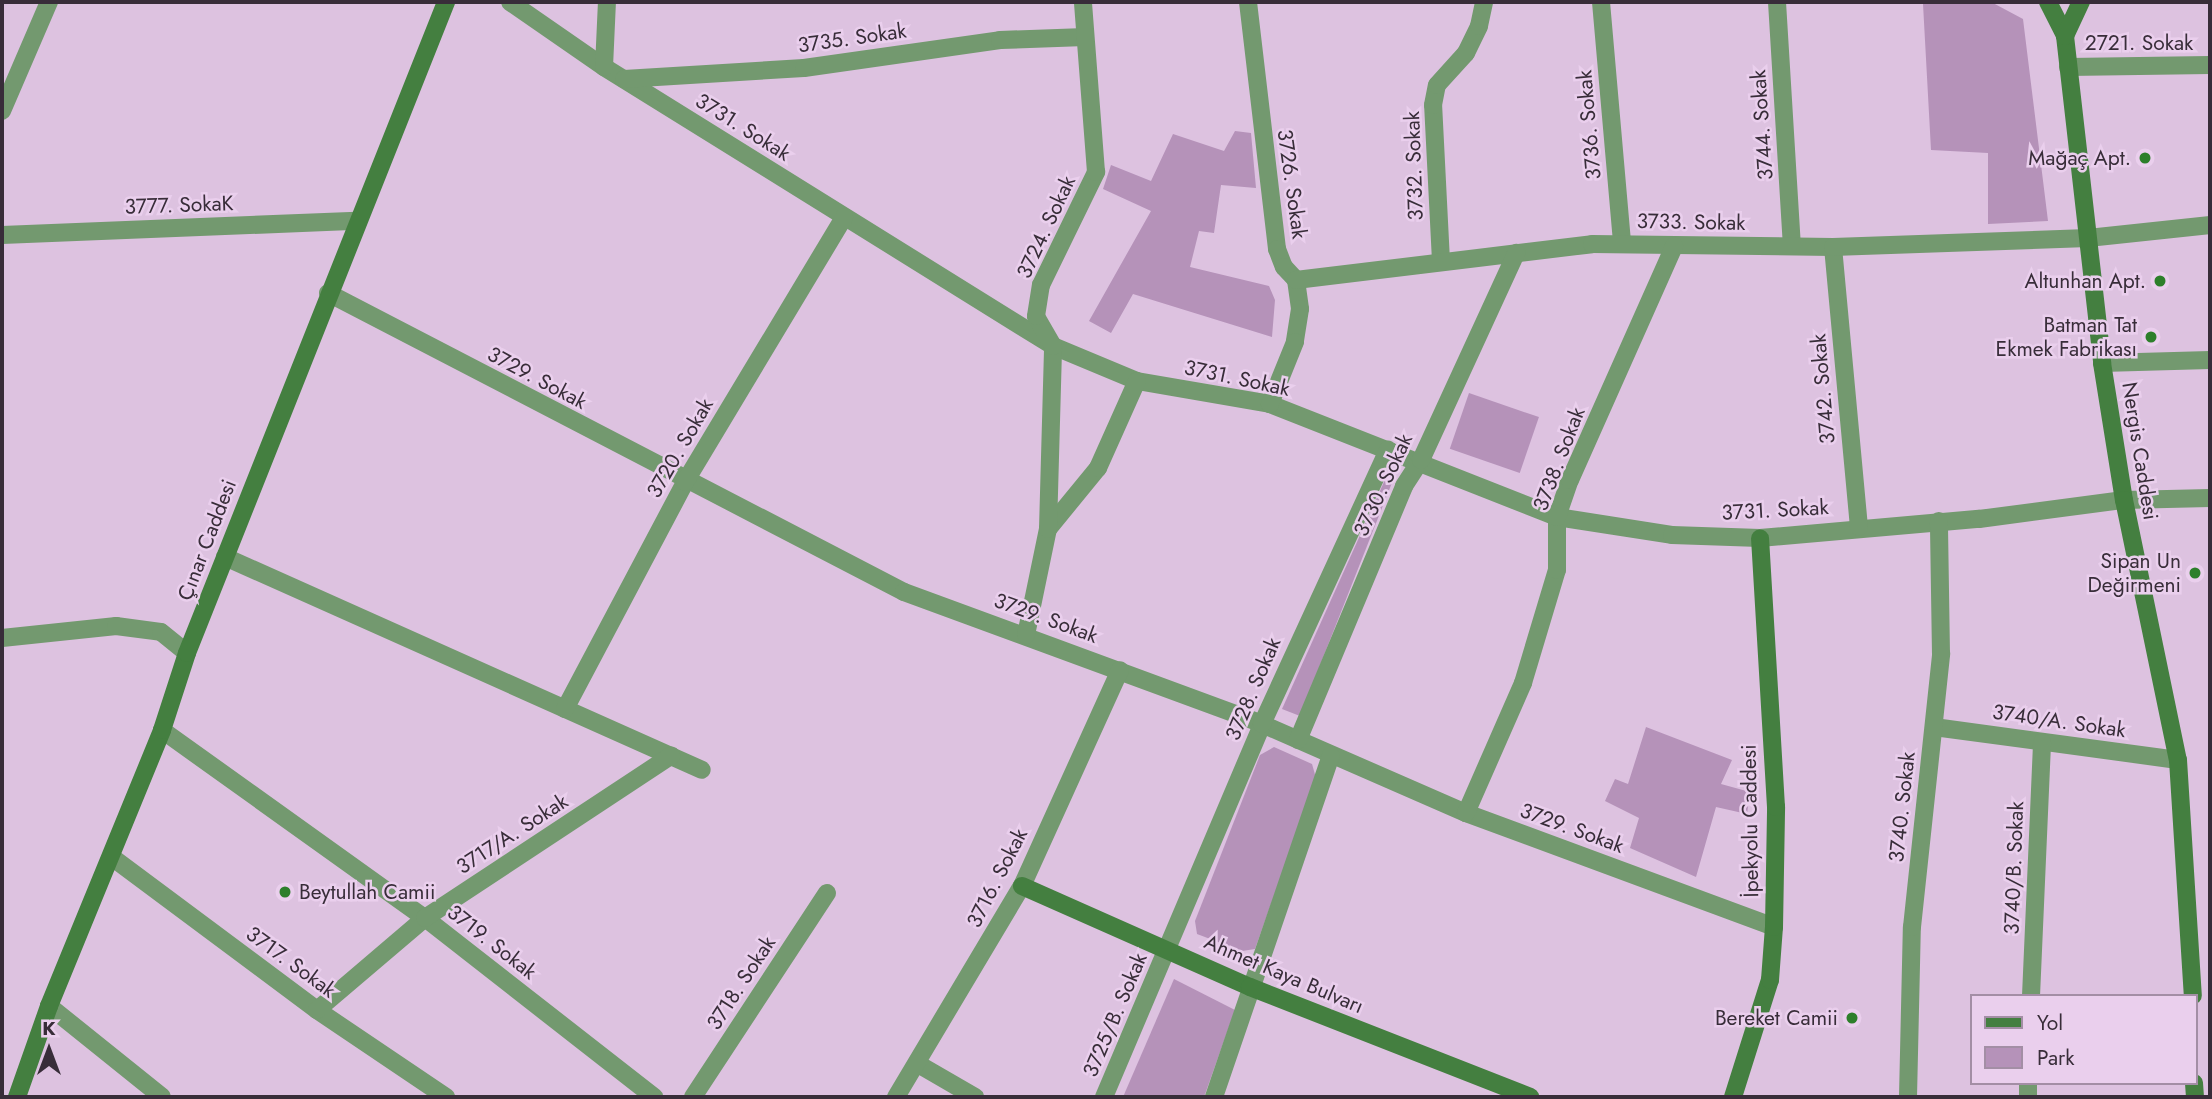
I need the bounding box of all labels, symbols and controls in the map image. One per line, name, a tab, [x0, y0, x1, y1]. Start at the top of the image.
street label: 3735. Sokak	[796, 18, 908, 58]
street label: 2721. Sokak	[2085, 30, 2193, 56]
street label: 3736. Sokak	[1572, 69, 1606, 181]
street label: 3744. Sokak	[1746, 69, 1778, 181]
street label: 3731. Sokak	[691, 88, 795, 166]
street label: 3732. Sokak	[1399, 111, 1429, 221]
street label: 3726. Sokak	[1272, 128, 1312, 240]
place label: Mağaç Apt.	[2028, 145, 2131, 171]
marker: Mağaç Apt.	[2137, 150, 2153, 166]
street label: 3724. Sokak	[1011, 172, 1081, 282]
street label: 3777. SokaK	[124, 191, 234, 219]
street label: 3733. Sokak	[1636, 208, 1746, 236]
place label: Altunhan Apt.	[2025, 268, 2146, 294]
marker: Altunhan Apt.	[2152, 273, 2168, 289]
place label: Batman Tat Ekmek Fabrikası	[1996, 312, 2137, 362]
marker: Batman Tat Ekmek Fabrikası	[2143, 329, 2159, 345]
street label: 3742. Sokak	[1806, 333, 1840, 445]
street label: 3729. Sokak	[483, 341, 591, 415]
street label: 3731. Sokak	[1182, 355, 1292, 401]
street label: Nergis Caddesi	[2117, 380, 2163, 522]
street label: 3720. Sokak	[641, 394, 719, 502]
street label: 3738. Sokak	[1528, 404, 1590, 514]
street label: 3730. Sokak	[1348, 430, 1418, 540]
street label: Çınar Caddesi	[172, 476, 242, 604]
street label: 3731. Sokak	[1721, 495, 1829, 525]
place label: Sipan Un Değirmeni	[2088, 548, 2181, 598]
marker: Sipan Un Değirmeni	[2187, 565, 2203, 581]
street label: 3729. Sokak	[991, 588, 1101, 648]
street label: 3728. Sokak	[1220, 634, 1286, 744]
street label: 3740/A. Sokak	[1991, 699, 2127, 743]
street label: İpekyolu Caddesi	[1736, 744, 1764, 898]
street label: 3740. Sokak	[1884, 750, 1920, 864]
street label: 3717/A. Sokak	[452, 789, 572, 879]
street label: 3729. Sokak	[1517, 798, 1627, 858]
street label: 3740/B. Sokak	[1999, 801, 2029, 935]
street label: 3716. Sokak	[961, 824, 1033, 932]
place label: Beytullah Camii	[299, 879, 435, 905]
marker: Beytullah Camii	[277, 884, 293, 900]
street label: 3719. Sokak	[442, 899, 542, 985]
street label: 3717. Sokak	[241, 921, 341, 1003]
street label: Ahmet Kaya Bulvarı	[1201, 929, 1367, 1019]
street label: 3718. Sokak	[701, 931, 781, 1035]
street label: 3725/B. Sokak	[1078, 949, 1152, 1081]
legend	[1970, 994, 2198, 1085]
place label: Bereket Camii	[1715, 1005, 1838, 1031]
text: Yol	[2037, 1008, 2063, 1038]
marker: Bereket Camii	[1844, 1010, 1860, 1026]
north arrow	[14, 1015, 84, 1085]
text: K	[42, 1015, 56, 1042]
text: Park	[2037, 1043, 2074, 1073]

